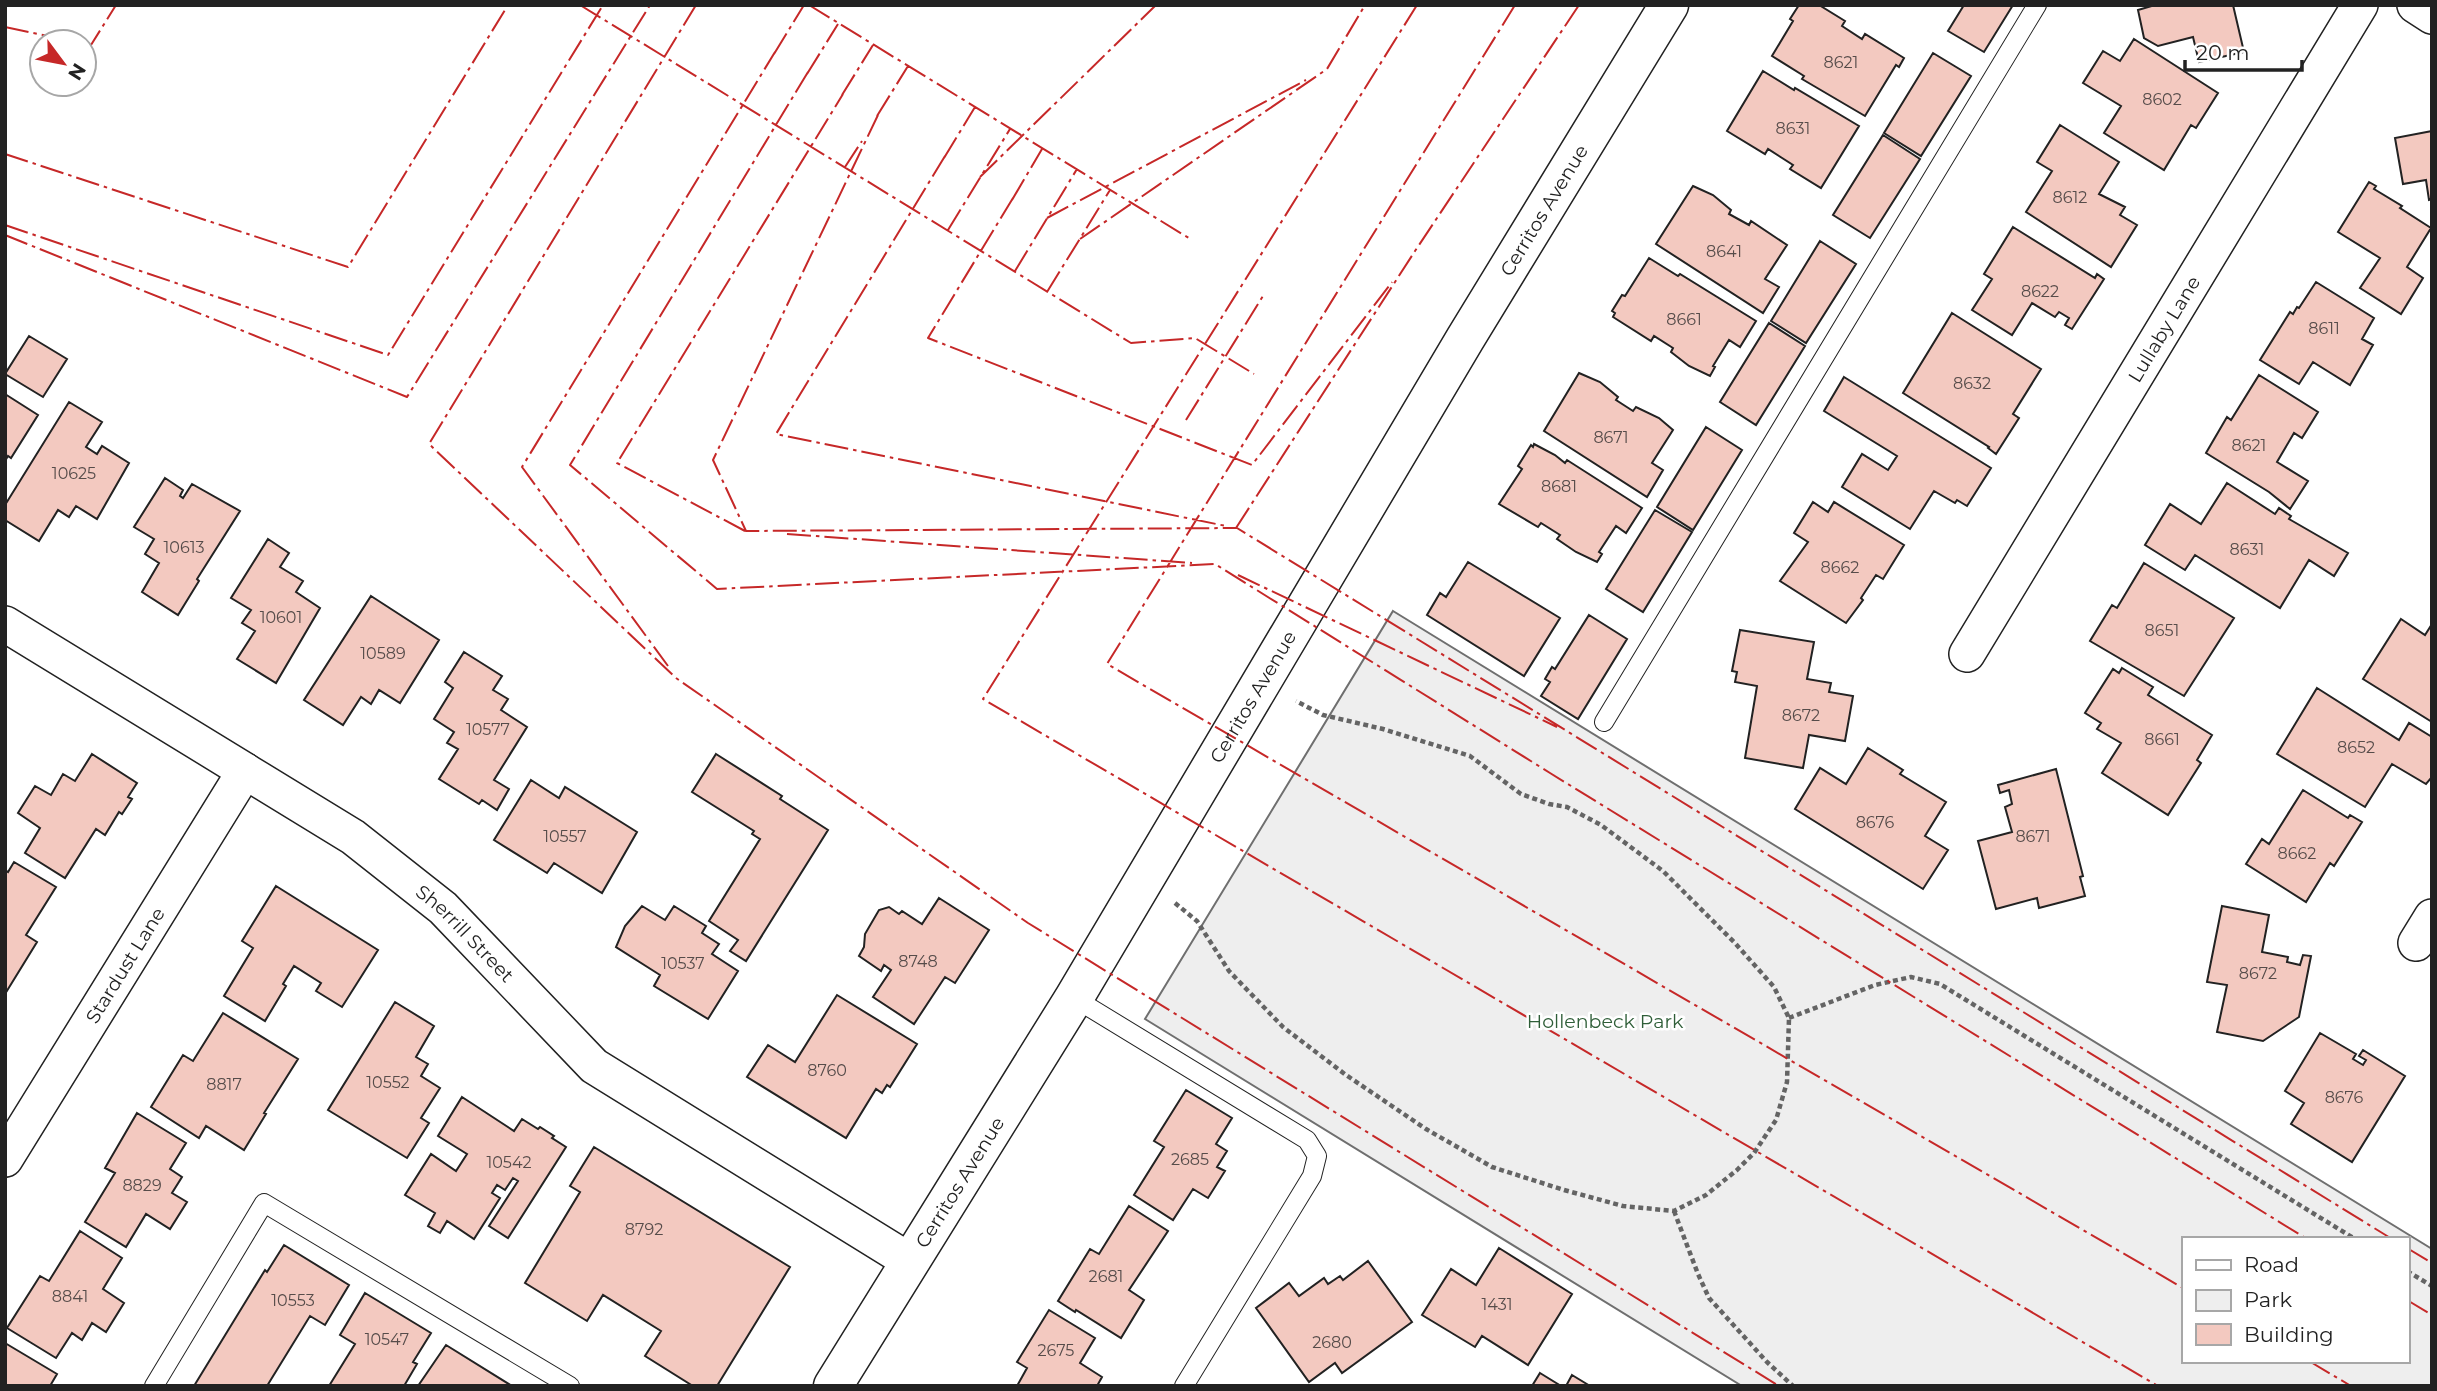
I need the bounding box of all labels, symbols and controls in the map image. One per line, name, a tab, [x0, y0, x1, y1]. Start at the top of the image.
north arrow	[28, 28, 98, 98]
scale bar	[2185, 28, 2302, 72]
text: 20 m	[2196, 40, 2250, 65]
house number: 8621	[1824, 53, 1858, 72]
text: N	[63, 59, 91, 84]
house number: 8602	[2142, 90, 2182, 109]
house number: 8631	[1776, 119, 1810, 138]
street label: Cerritos Avenue	[1495, 141, 1593, 280]
house number: 8612	[2053, 188, 2087, 207]
house number: 8641	[1706, 242, 1742, 261]
street label: Lullaby Lane	[2123, 272, 2205, 386]
house number: 8622	[2021, 282, 2059, 301]
house number: 8661	[1666, 310, 1702, 329]
house number: 8611	[2308, 319, 2340, 338]
house number: 8632	[1953, 374, 1991, 393]
house number: 8671	[1593, 428, 1629, 447]
house number: 8621	[2232, 436, 2266, 455]
house number: 10625	[52, 464, 96, 483]
house number: 8681	[1541, 477, 1577, 496]
house number: 10613	[164, 538, 204, 557]
house number: 8631	[2230, 540, 2264, 559]
house number: 8662	[1821, 558, 1859, 577]
house number: 10601	[260, 608, 302, 627]
house number: 8651	[2145, 621, 2179, 640]
street label: Cerritos Avenue	[1205, 627, 1301, 767]
house number: 10589	[360, 644, 406, 663]
house number: 8672	[1782, 706, 1820, 725]
house number: 10577	[466, 720, 510, 739]
house number: 8661	[2144, 730, 2180, 749]
house number: 8652	[2337, 738, 2375, 757]
house number: 8676	[1856, 813, 1895, 832]
house number: 10557	[543, 827, 587, 846]
house number: 8671	[2015, 827, 2051, 846]
house number: 8662	[2278, 844, 2316, 863]
street label: Sherrill Street	[411, 880, 519, 987]
street label: Stardust Lane	[81, 903, 170, 1028]
house number: 8748	[898, 952, 938, 971]
house number: 10537	[661, 954, 705, 973]
house number: 8672	[2239, 964, 2277, 983]
park label: Hollenbeck Park	[1527, 1010, 1684, 1033]
house number: 8760	[807, 1061, 847, 1080]
house number: 10552	[366, 1073, 410, 1092]
house number: 8817	[206, 1075, 242, 1094]
house number: 8676	[2325, 1088, 2364, 1107]
street label: Cerritos Avenue	[911, 1113, 1009, 1252]
house number: 2685	[1171, 1150, 1209, 1169]
house number: 10542	[486, 1153, 532, 1172]
house number: 8829	[122, 1176, 162, 1195]
house number: 8792	[625, 1220, 663, 1239]
legend	[2182, 1237, 2409, 1363]
text: Road	[2244, 1252, 2299, 1277]
house number: 2681	[1089, 1267, 1123, 1286]
house number: 8841	[52, 1287, 88, 1306]
text: Park	[2244, 1287, 2292, 1312]
house number: 10553	[271, 1291, 315, 1310]
house number: 1431	[1482, 1295, 1512, 1314]
text: Building	[2244, 1322, 2334, 1347]
house number: 10547	[365, 1330, 409, 1349]
house number: 2680	[1312, 1333, 1352, 1352]
house number: 2675	[1038, 1341, 1074, 1360]

